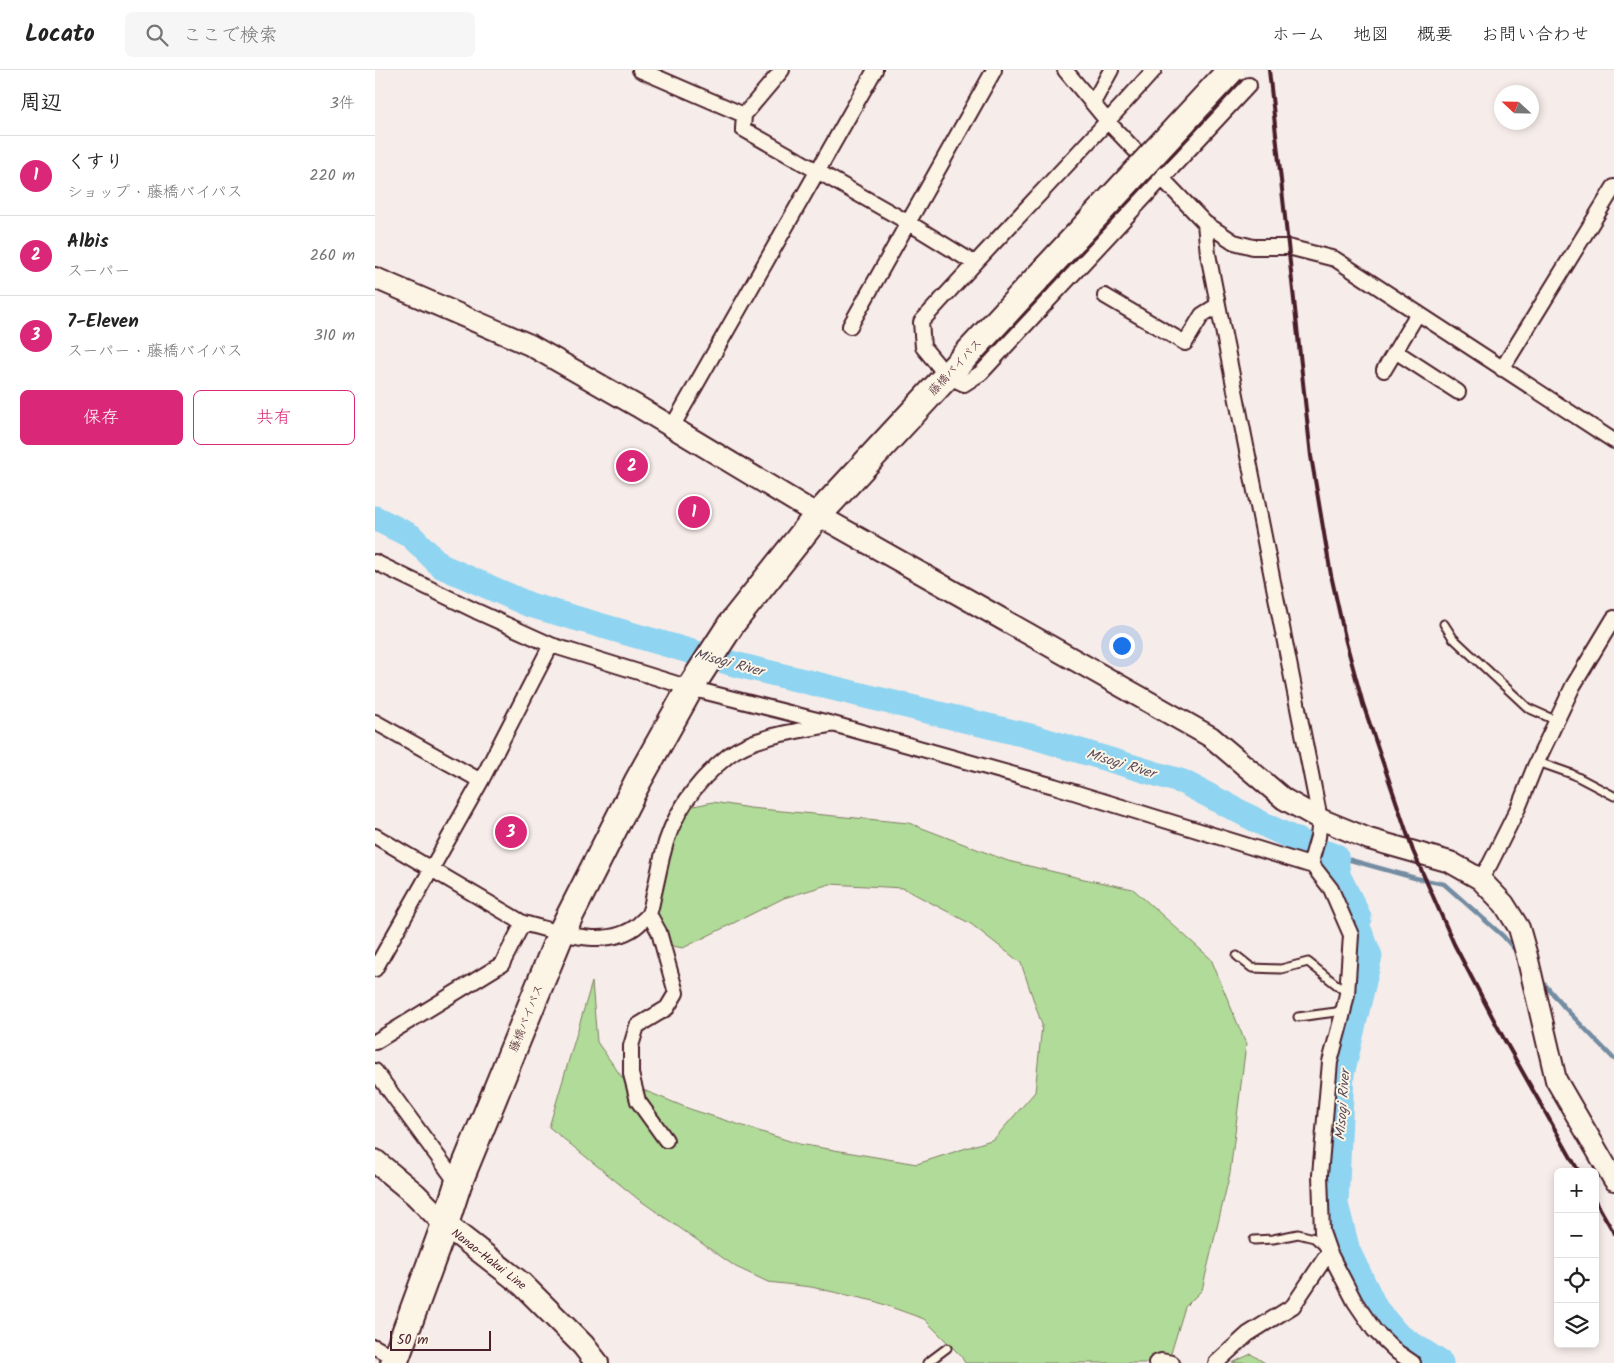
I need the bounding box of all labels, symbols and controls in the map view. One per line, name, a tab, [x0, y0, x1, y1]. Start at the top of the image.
search box	[125, 12, 475, 57]
text: Locato	[25, 15, 95, 54]
icon: search	[143, 21, 171, 49]
text: ここで検索	[183, 21, 278, 51]
text: ホーム	[1272, 21, 1325, 50]
text: 地図	[1353, 21, 1389, 50]
text: 概要	[1417, 21, 1453, 50]
text: お問い合わせ	[1481, 21, 1589, 50]
north arrow	[1494, 85, 1539, 130]
text: 周辺	[20, 87, 62, 120]
text: 3件	[330, 91, 355, 116]
text: くすり	[67, 148, 124, 178]
text: 1	[34, 163, 38, 188]
text: 220 m	[309, 163, 355, 188]
text: ショップ · 藤橋バイパス	[67, 180, 243, 205]
text: Albis	[67, 227, 109, 257]
text: 2	[31, 243, 41, 268]
text: 260 m	[310, 243, 355, 268]
text: スーパー	[67, 259, 130, 284]
text: 7-Eleven	[67, 307, 139, 337]
text: 3	[32, 323, 40, 348]
text: 310 m	[314, 323, 355, 348]
street label: 藤橋バイパス	[924, 335, 987, 400]
text: スーパー · 藤橋バイパス	[67, 339, 243, 364]
button: 保存	[20, 390, 183, 445]
button: 共有	[193, 390, 355, 445]
pin: 2	[616, 447, 648, 485]
pin: 1	[678, 493, 710, 531]
your location	[1109, 633, 1135, 659]
water label: Misogi River	[692, 643, 769, 684]
water label: Misogi River	[1084, 743, 1161, 786]
pin: 3	[495, 813, 527, 851]
street label: 藤橋バイパス	[504, 981, 549, 1055]
water label: Misogi River	[1330, 1066, 1357, 1141]
map controls	[1554, 1168, 1599, 1348]
button: +	[1554, 1168, 1599, 1213]
button: −	[1554, 1213, 1599, 1258]
street label: Nanao-Hakui Line	[447, 1224, 531, 1295]
button: locate	[1554, 1258, 1599, 1303]
button: layers	[1554, 1303, 1599, 1348]
scale bar	[390, 1328, 491, 1351]
text: 50 m	[397, 1329, 428, 1351]

